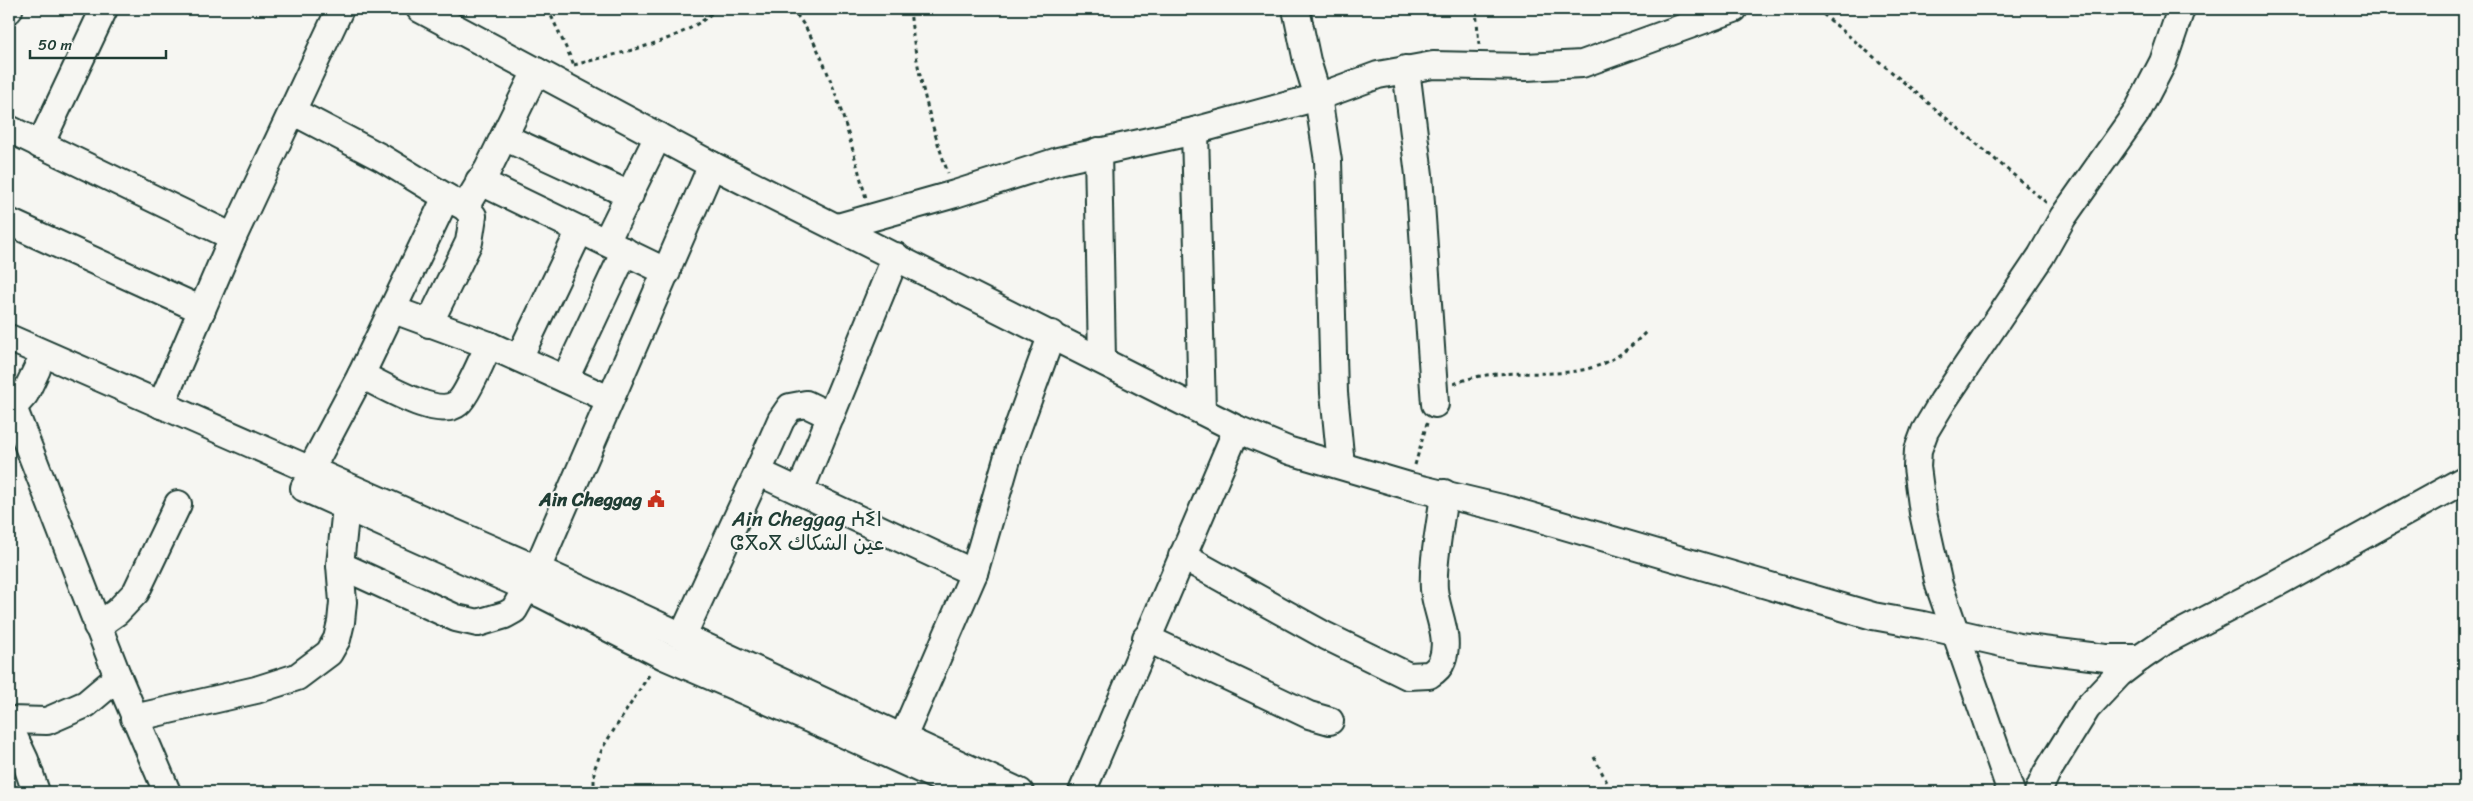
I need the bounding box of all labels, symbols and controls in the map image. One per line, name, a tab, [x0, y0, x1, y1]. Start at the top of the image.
scale bar	[30, 28, 166, 60]
text: 50 m	[38, 32, 73, 58]
place label: Ain Cheggag	[538, 483, 642, 516]
public building icon: Ain Cheggag	[646, 489, 666, 509]
district label: Ain Cheggag ⵄⵉⵏ ⵛⴳⴰⴳ عين الشكاك	[729, 500, 885, 562]

